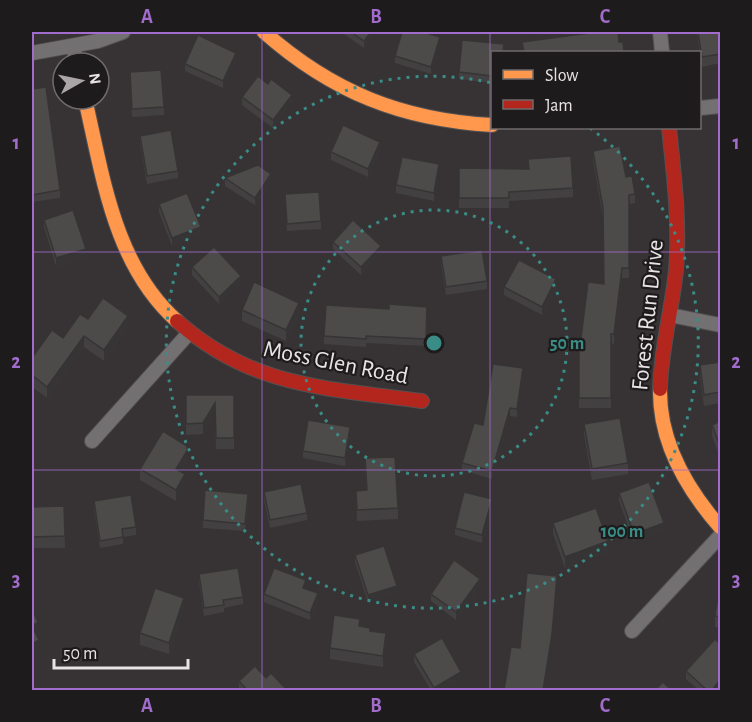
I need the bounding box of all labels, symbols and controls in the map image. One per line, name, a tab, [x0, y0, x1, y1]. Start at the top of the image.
text: A	[141, 7, 153, 27]
text: B	[370, 7, 382, 27]
text: C	[600, 7, 611, 27]
north arrow	[51, 51, 111, 111]
legend	[491, 51, 701, 129]
text: Slow	[545, 67, 578, 85]
text: N	[86, 72, 104, 86]
text: Jam	[545, 97, 573, 115]
text: 1	[12, 133, 20, 153]
text: 1	[732, 133, 740, 153]
street label: Forest Run Drive	[628, 239, 668, 392]
centre of rings	[424, 333, 444, 353]
text: 50 m	[550, 335, 584, 353]
street label: Moss Glen Road	[261, 337, 410, 389]
text: 2	[11, 352, 21, 372]
text: 2	[731, 352, 741, 372]
text: 100 m	[601, 523, 643, 541]
text: 3	[12, 570, 20, 590]
text: 3	[732, 570, 740, 590]
scale bar	[54, 632, 188, 670]
text: 50 m	[63, 645, 97, 663]
text: A	[141, 696, 153, 716]
text: B	[370, 696, 382, 716]
text: C	[600, 696, 611, 716]

